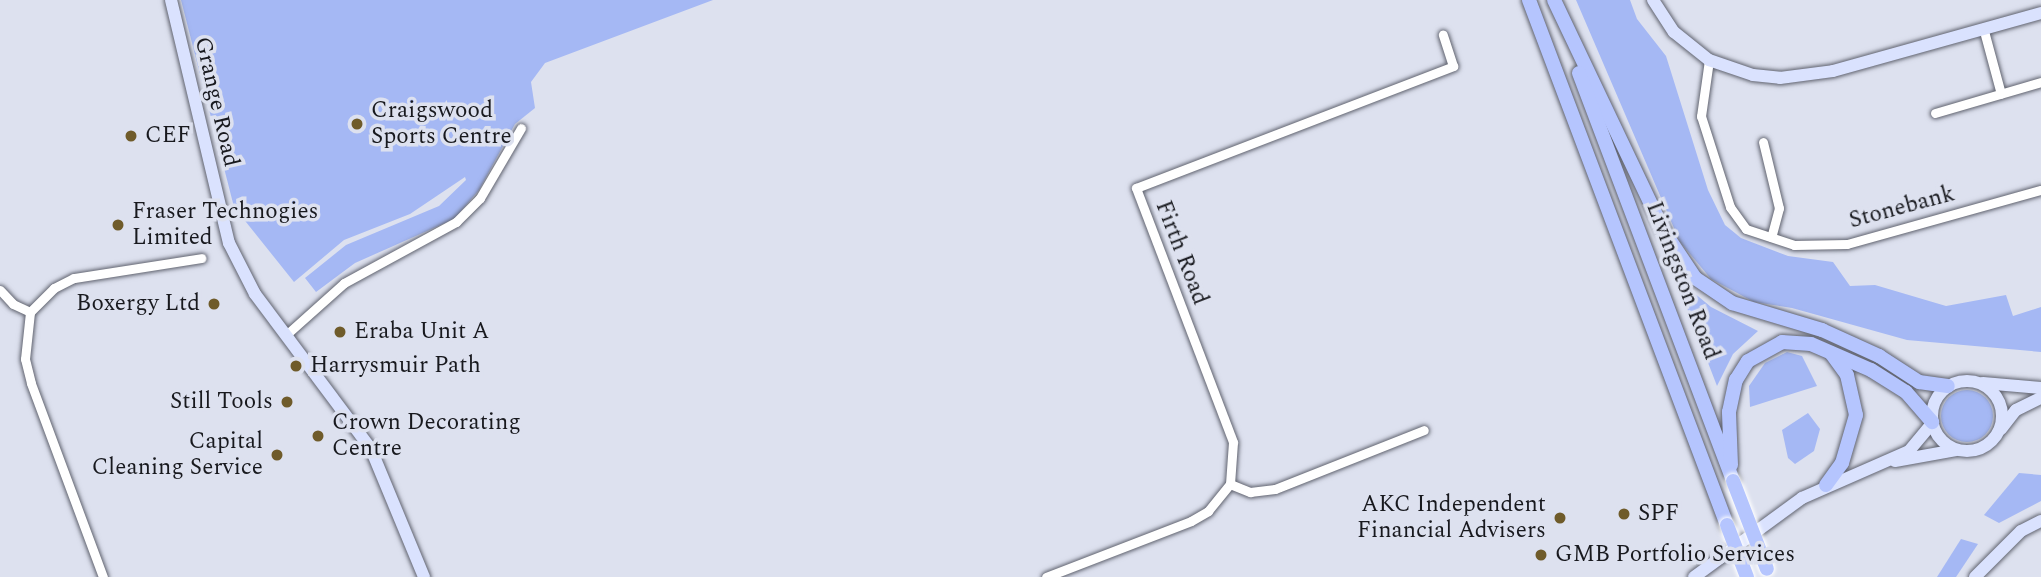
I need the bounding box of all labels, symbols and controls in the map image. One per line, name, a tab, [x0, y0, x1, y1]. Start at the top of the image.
street label: Grange Road	[188, 34, 244, 170]
place label: Craigswood Sports Centre	[371, 97, 512, 151]
marker: Craigswood Sports Centre	[349, 116, 365, 132]
place label: CEF	[145, 122, 191, 150]
marker: CEF	[123, 128, 139, 144]
street label: Stonebank	[1846, 181, 1958, 235]
street label: Firth Road	[1149, 197, 1213, 309]
place label: Fraser Technogies Limited	[132, 198, 319, 252]
street label: Livingston Road	[1639, 198, 1725, 364]
marker: Fraser Technogies Limited	[110, 217, 126, 233]
place label: Boxergy Ltd	[76, 290, 200, 318]
marker: Boxergy Ltd	[206, 296, 222, 312]
place label: Eraba Unit A	[354, 318, 489, 346]
marker: Eraba Unit A	[332, 324, 348, 340]
place label: Harrysmuir Path	[310, 352, 481, 380]
marker: Harrysmuir Path	[288, 358, 304, 374]
place label: Still Tools	[170, 388, 273, 416]
marker: Still Tools	[279, 394, 295, 410]
place label: Crown Decorating Centre	[332, 409, 521, 463]
place label: Capital Cleaning Service	[92, 428, 263, 482]
marker: Crown Decorating Centre	[310, 428, 326, 444]
marker: Capital Cleaning Service	[269, 447, 285, 463]
place label: AKC Independent Financial Advisers	[1357, 491, 1546, 545]
place label: SPF	[1638, 500, 1679, 528]
marker: SPF	[1616, 506, 1632, 522]
marker: AKC Independent Financial Advisers	[1552, 510, 1568, 526]
place label: GMB Portfolio Services	[1555, 541, 1795, 569]
marker: GMB Portfolio Services	[1533, 547, 1549, 563]

